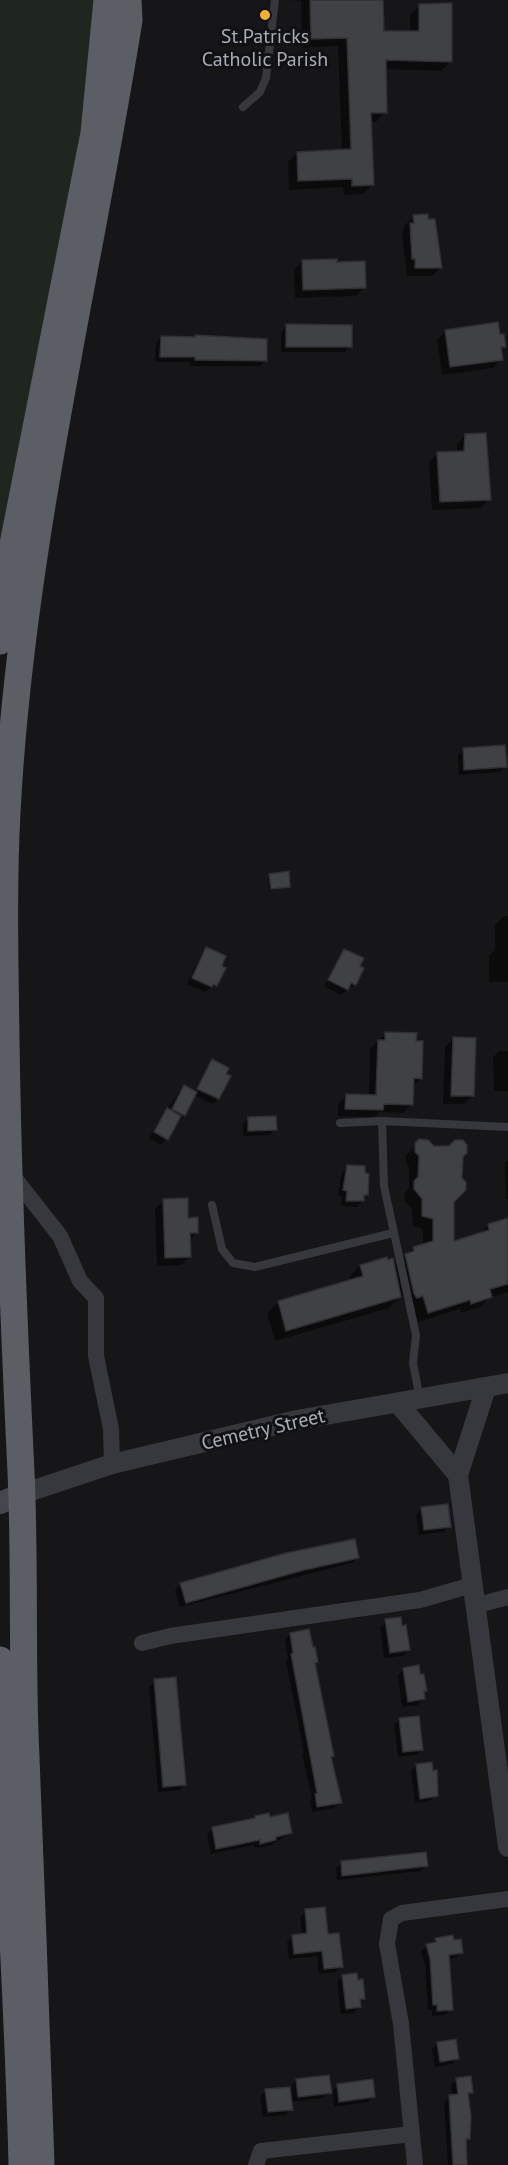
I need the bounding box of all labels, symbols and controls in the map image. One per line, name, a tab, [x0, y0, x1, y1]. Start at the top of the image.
marker: St.Patricks Catholic Parish	[258, 8, 272, 22]
place label: St.Patricks Catholic Parish	[202, 23, 328, 72]
street label: Cemetry Street	[199, 1402, 327, 1456]

